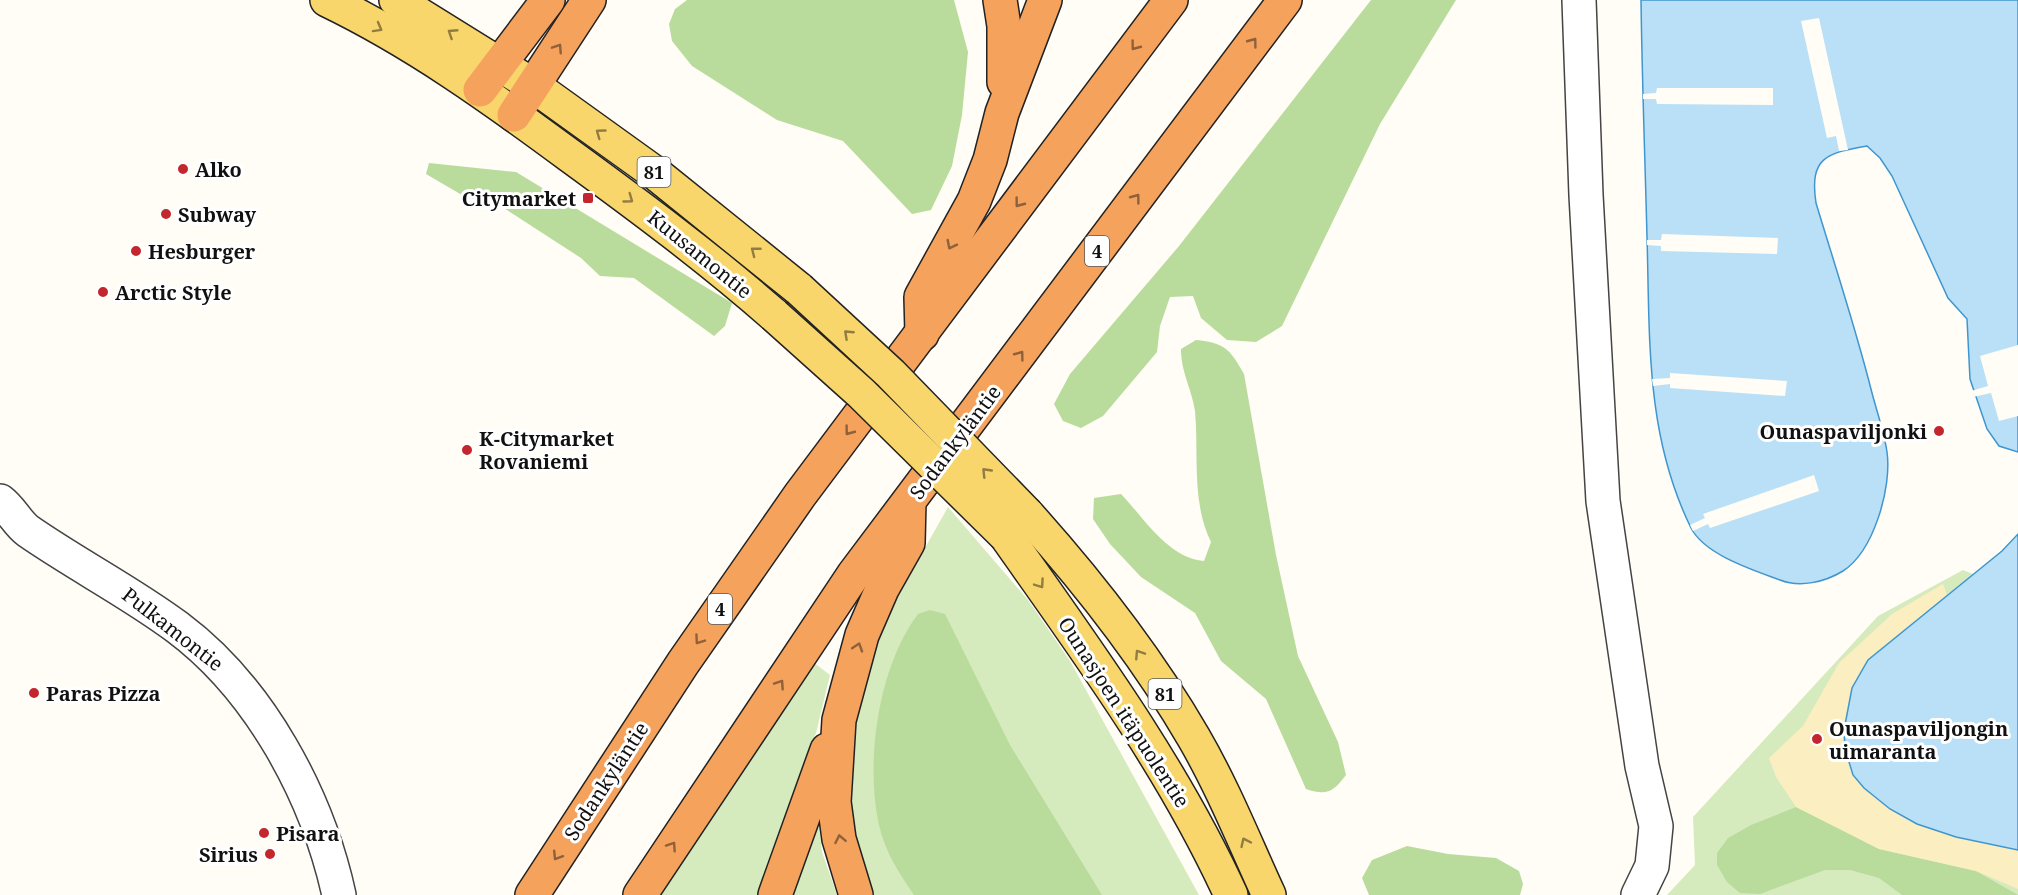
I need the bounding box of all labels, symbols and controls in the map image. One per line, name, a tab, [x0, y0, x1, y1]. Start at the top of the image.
one-way arrow	[372, 21, 382, 32]
one-way arrow	[448, 29, 458, 41]
one-way arrow	[1246, 38, 1257, 49]
one-way arrow	[1132, 40, 1143, 51]
one-way arrow	[551, 44, 562, 55]
one-way arrow	[595, 129, 606, 140]
place label: Alko	[195, 156, 242, 183]
road number: 81	[638, 157, 670, 187]
marker: Alko	[176, 162, 190, 176]
place label: Citymarket	[462, 185, 576, 212]
marker: Citymarket	[581, 191, 595, 205]
one-way arrow	[623, 192, 634, 203]
one-way arrow	[1129, 194, 1140, 205]
one-way arrow	[1015, 196, 1026, 207]
place label: Subway	[178, 201, 257, 228]
street label: Kuusamontie	[642, 204, 758, 304]
marker: Subway	[159, 207, 173, 221]
road number: 4	[1085, 236, 1109, 266]
place label: Hesburger	[148, 238, 256, 265]
one-way arrow	[947, 239, 958, 250]
marker: Hesburger	[129, 244, 143, 258]
one-way arrow	[751, 247, 762, 258]
place label: Arctic Style	[115, 279, 232, 306]
marker: Arctic Style	[96, 285, 110, 299]
one-way arrow	[845, 331, 856, 342]
one-way arrow	[1012, 350, 1023, 361]
street label: Sodankyläntie	[903, 379, 1007, 505]
place label: Ounaspaviljonki	[1760, 418, 1927, 445]
one-way arrow	[845, 424, 856, 435]
marker: Ounaspaviljonki	[1932, 424, 1946, 438]
place label: K-Citymarket Rovaniemi	[479, 425, 614, 475]
marker: K-Citymarket Rovaniemi	[460, 443, 474, 457]
one-way arrow	[983, 468, 994, 479]
one-way arrow	[1032, 577, 1043, 588]
street label: Pulkamontie	[117, 581, 229, 677]
road number: 4	[708, 594, 732, 624]
street label: Ounasjoen itäpuolentie	[1052, 611, 1196, 813]
one-way arrow	[695, 634, 706, 645]
one-way arrow	[850, 642, 863, 653]
one-way arrow	[1135, 650, 1146, 661]
one-way arrow	[773, 679, 784, 690]
road number: 81	[1148, 679, 1182, 709]
place label: Paras Pizza	[46, 680, 161, 707]
marker: Paras Pizza	[27, 686, 41, 700]
place label: Ounaspaviljongin uimaranta	[1829, 715, 2008, 765]
street label: Sodankyläntie	[558, 716, 654, 846]
marker: Ounaspaviljongin uimaranta	[1810, 732, 1824, 746]
place label: Pisara	[276, 820, 339, 847]
marker: Pisara	[257, 826, 271, 840]
one-way arrow	[834, 834, 847, 844]
one-way arrow	[1240, 837, 1252, 848]
place label: Sirius	[199, 841, 258, 868]
one-way arrow	[665, 842, 677, 852]
marker: Sirius	[263, 847, 277, 861]
one-way arrow	[553, 849, 564, 860]

